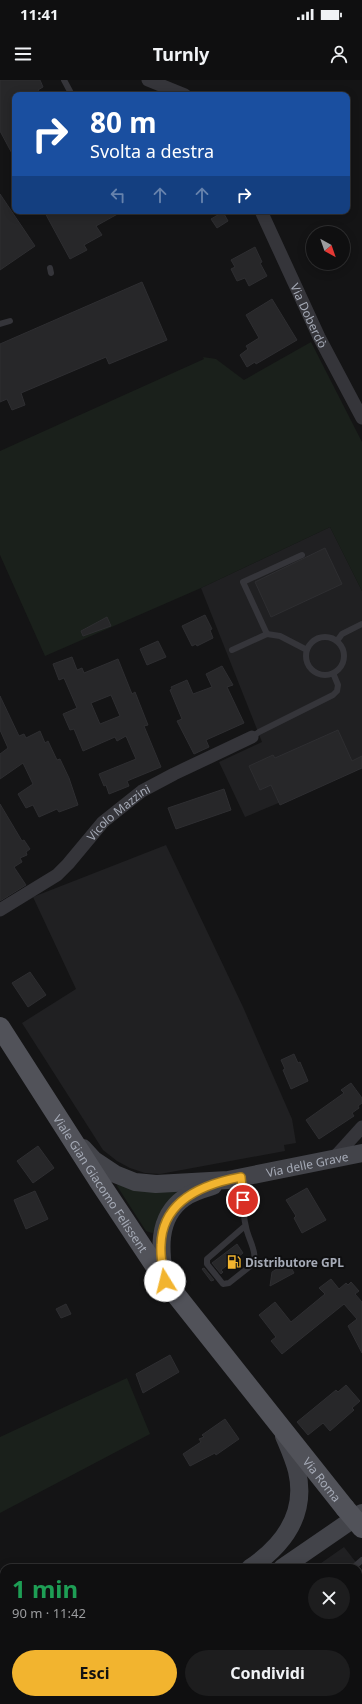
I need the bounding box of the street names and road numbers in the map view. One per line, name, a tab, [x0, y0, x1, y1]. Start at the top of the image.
street label: Via Doberdò	[287, 280, 332, 351]
street label: Vicolo Mazzini	[83, 780, 153, 844]
street label: Viale Gian Giacomo Felissent	[50, 1111, 153, 1256]
street label: Via delle Grave	[265, 1147, 350, 1181]
street label: Via Roma	[299, 1453, 345, 1505]

